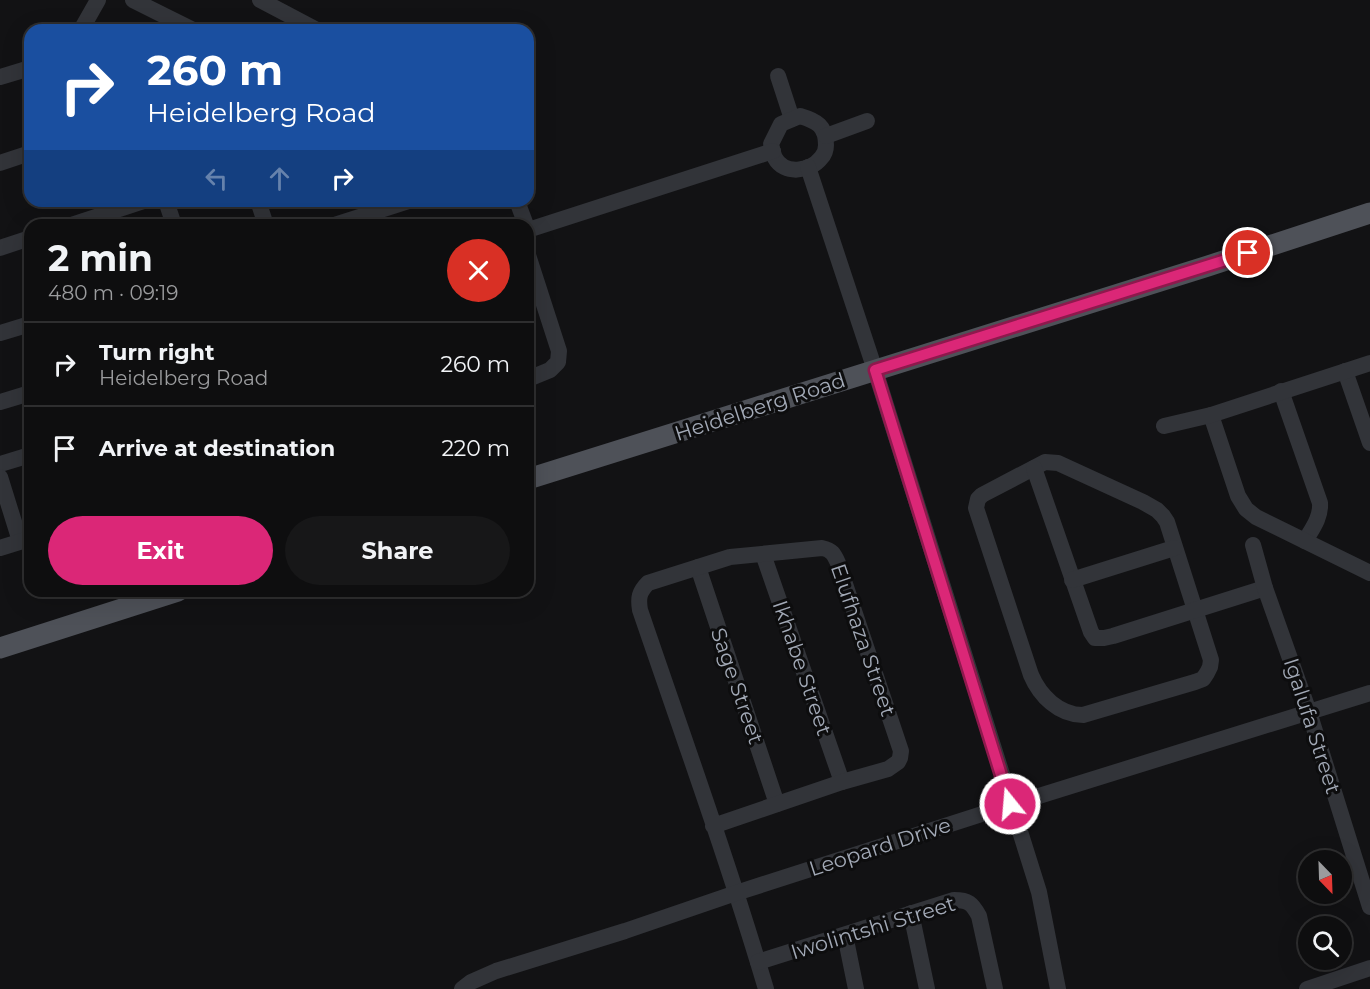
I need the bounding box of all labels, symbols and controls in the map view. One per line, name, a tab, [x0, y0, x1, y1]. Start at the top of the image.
text: 260 m	[147, 44, 283, 96]
icon: right	[48, 48, 126, 126]
text: Heidelberg Road	[147, 96, 376, 129]
icon: left	[200, 162, 233, 195]
icon: ahead	[263, 162, 296, 195]
icon: right	[326, 162, 359, 195]
pin	[1222, 227, 1273, 278]
text: 2 min	[48, 236, 153, 280]
icon: arrive	[1231, 236, 1264, 269]
button: close	[447, 239, 510, 302]
text: 480 m · 09:19	[48, 281, 178, 305]
text: Turn right	[99, 339, 214, 366]
icon: right	[48, 348, 81, 381]
text: 260 m	[440, 351, 510, 378]
text: Heidelberg Road	[99, 366, 268, 390]
street label: Heidelberg Road	[671, 367, 848, 446]
icon: arrive	[48, 432, 81, 465]
text: Arrive at destination	[99, 435, 335, 462]
text: 220 m	[441, 435, 510, 462]
button: Exit	[48, 516, 273, 585]
button: Share	[285, 516, 510, 585]
street label: Elufhaza Street	[826, 560, 901, 719]
street label: Ikhabe Street	[768, 597, 837, 739]
street label: Sage Street	[706, 624, 769, 747]
street label: Igalufa Street	[1279, 655, 1346, 797]
position arrow	[978, 772, 1042, 836]
street label: Leopard Drive	[806, 812, 954, 881]
north arrow	[1298, 850, 1352, 904]
map controls	[1298, 850, 1352, 970]
street label: Iwolintshi Street	[788, 891, 958, 964]
button: search	[1298, 916, 1352, 970]

